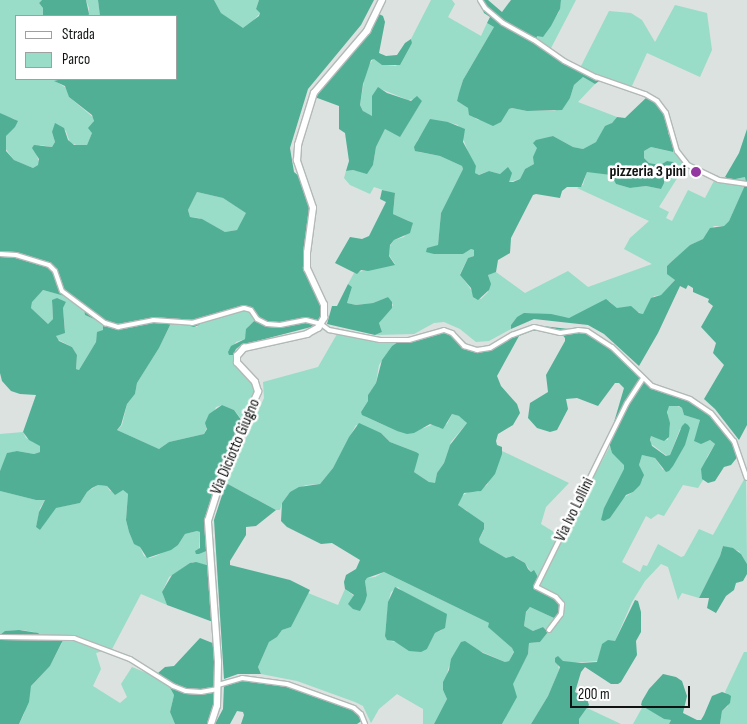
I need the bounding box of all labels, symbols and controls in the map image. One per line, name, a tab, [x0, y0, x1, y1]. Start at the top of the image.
legend	[15, 15, 178, 80]
text: Strada	[62, 25, 95, 44]
text: Parco	[62, 50, 90, 69]
place label: pizzeria 3 pini	[609, 162, 686, 182]
marker: pizzeria 3 pini	[690, 166, 702, 178]
street label: Via Diciotto Giugno	[207, 396, 265, 498]
street label: Via Ivo Lollini	[551, 475, 599, 545]
scale bar	[572, 676, 692, 708]
text: 200 m	[578, 685, 610, 704]

